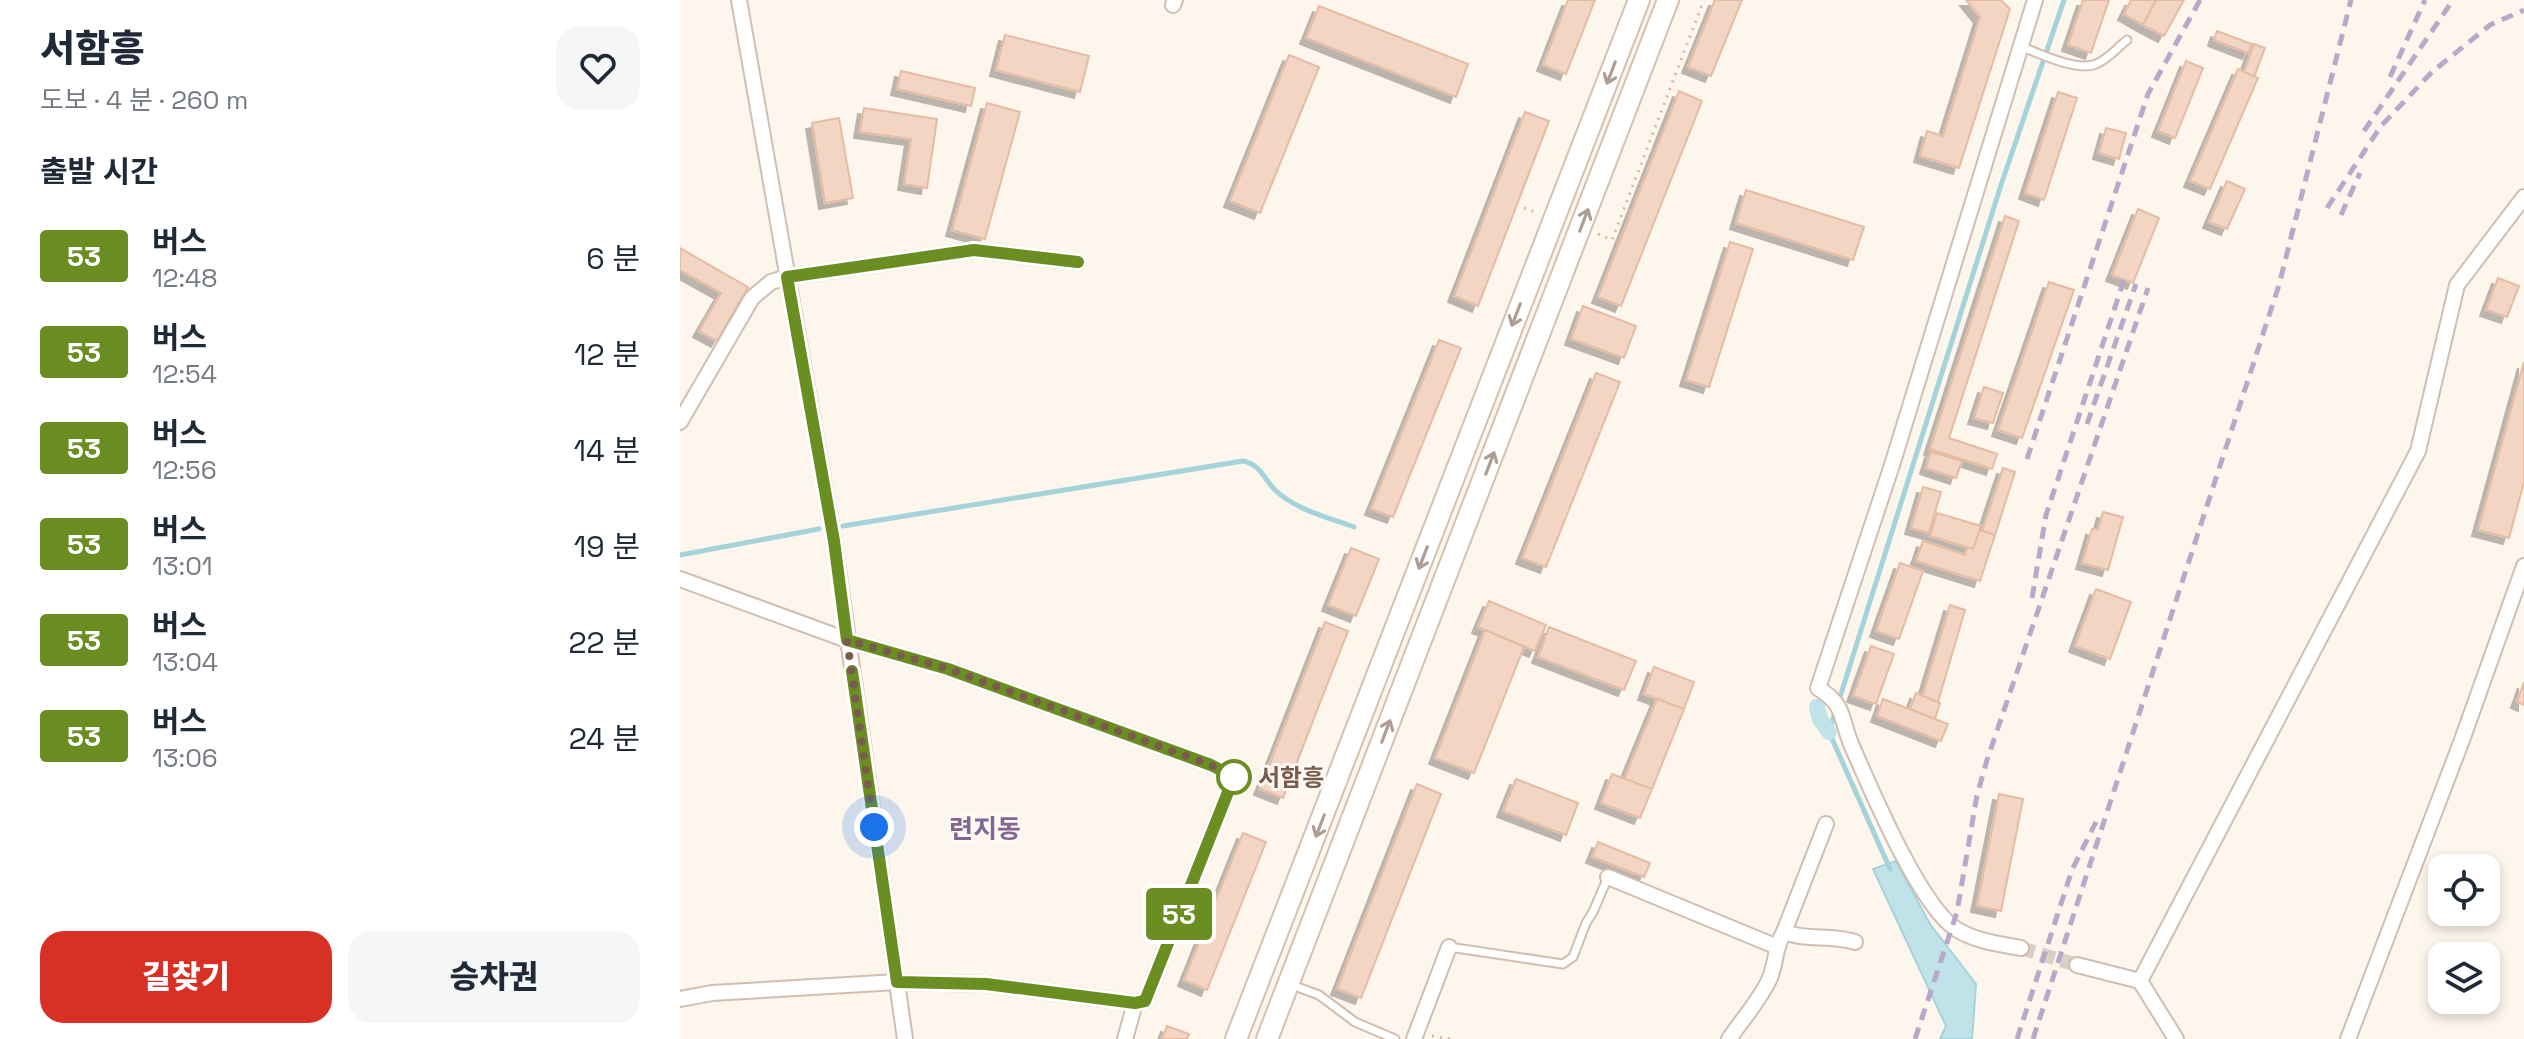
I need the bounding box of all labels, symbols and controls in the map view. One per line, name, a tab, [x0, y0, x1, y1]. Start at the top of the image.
text: 서함흥	[40, 25, 145, 73]
button: heart	[556, 26, 640, 110]
one-way arrow	[1603, 60, 1617, 85]
text: 도보 · 4 분 · 260 m	[40, 83, 248, 117]
text: 출발 시간	[40, 152, 158, 191]
one-way arrow	[1578, 208, 1592, 233]
text: 버스	[152, 222, 207, 261]
text: 53	[67, 238, 101, 274]
text: 6 분	[586, 239, 640, 278]
text: 12:48	[152, 261, 218, 295]
one-way arrow	[1508, 302, 1522, 327]
text: 버스	[152, 318, 207, 357]
text: 53	[67, 334, 101, 370]
text: 12 분	[574, 335, 640, 374]
text: 12:54	[152, 357, 217, 391]
text: 버스	[152, 414, 207, 453]
text: 53	[67, 430, 101, 466]
text: 14 분	[573, 431, 640, 470]
one-way arrow	[1484, 451, 1498, 476]
text: 12:56	[152, 453, 217, 487]
text: 버스	[152, 510, 207, 549]
text: 53	[67, 526, 101, 562]
text: 19 분	[574, 527, 640, 566]
one-way arrow	[1415, 545, 1429, 570]
text: 13:01	[152, 549, 213, 583]
text: 버스	[152, 606, 207, 645]
text: 53	[67, 622, 101, 658]
text: 22 분	[569, 623, 640, 662]
text: 13:04	[152, 645, 218, 679]
text: 버스	[152, 702, 207, 741]
text: 53	[67, 718, 101, 754]
text: 24 분	[569, 719, 640, 758]
one-way arrow	[1380, 719, 1394, 744]
text: 13:06	[152, 741, 218, 775]
marker: 서함흥	[1217, 760, 1251, 794]
place label: 서함흥	[1258, 762, 1324, 793]
your location	[854, 807, 894, 847]
district label: 련지동	[949, 812, 1021, 846]
one-way arrow	[1312, 813, 1326, 838]
map controls	[2428, 854, 2500, 1014]
button: locate	[2428, 854, 2500, 926]
line badge: 53	[1143, 888, 1215, 940]
text: 53	[1162, 896, 1196, 932]
button: 길찾기	[40, 931, 332, 1023]
button: 승차권	[348, 931, 640, 1023]
button: layers	[2428, 942, 2500, 1014]

